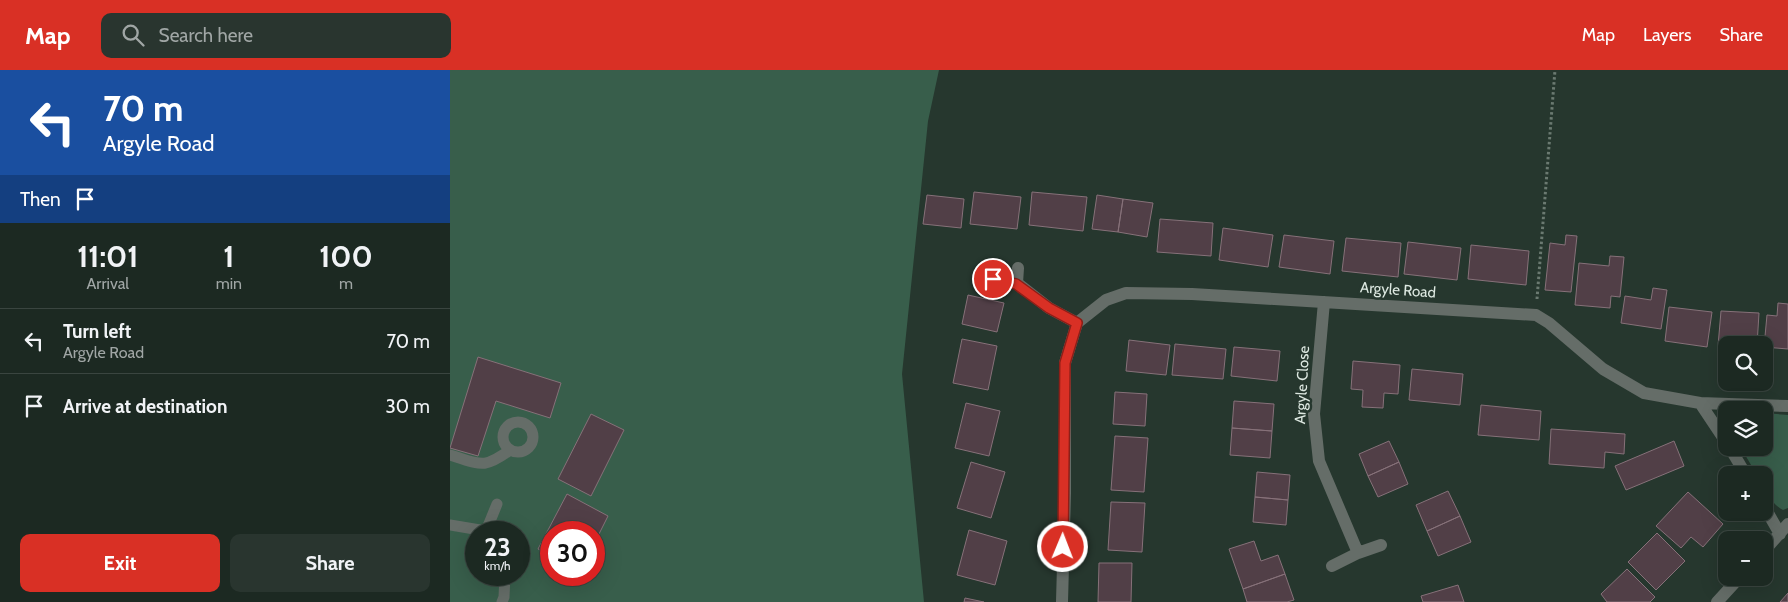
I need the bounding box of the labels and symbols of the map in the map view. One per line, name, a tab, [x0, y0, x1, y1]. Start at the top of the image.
pin	[972, 258, 1014, 300]
street label: Argyle Road	[1359, 278, 1437, 302]
street label: Argyle Close	[1291, 345, 1313, 425]
position arrow	[1036, 520, 1088, 572]
speed limit sign: 30	[540, 521, 605, 586]

